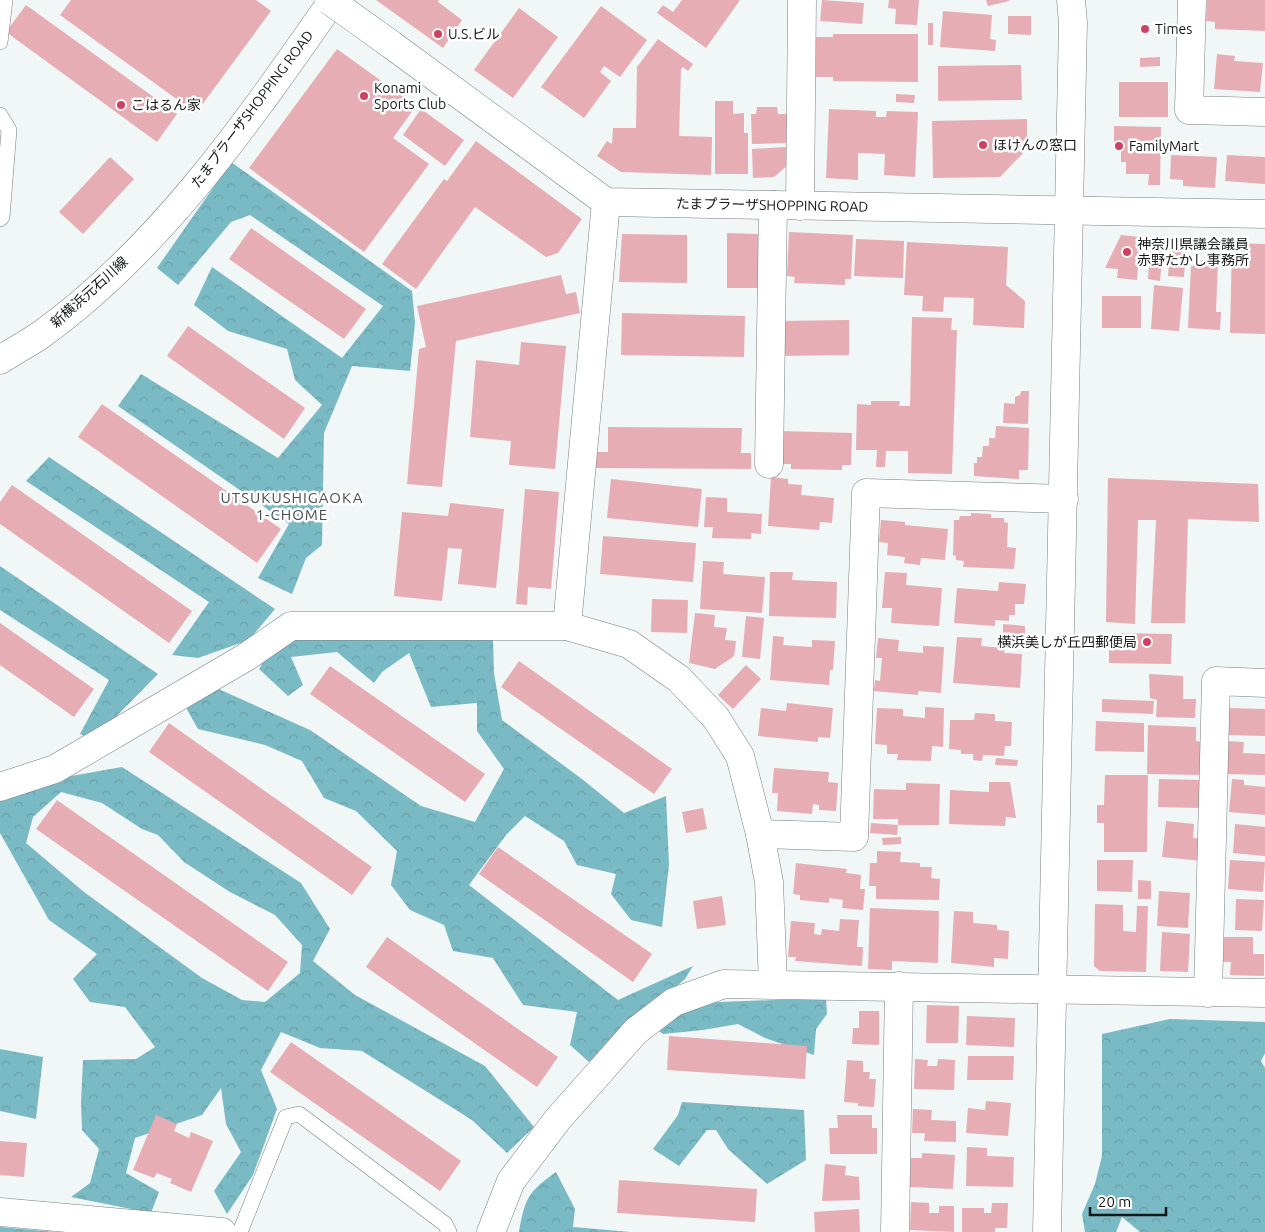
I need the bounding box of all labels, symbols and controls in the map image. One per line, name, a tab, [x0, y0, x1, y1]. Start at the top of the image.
place label: Times	[1155, 21, 1192, 37]
marker: Times	[1139, 23, 1151, 35]
place label: U.S.ビル	[448, 26, 500, 42]
street label: たまプラーザSHOPPING ROAD	[188, 27, 316, 191]
marker: U.S.ビル	[432, 28, 444, 40]
place label: Konami Sports Club	[374, 80, 446, 112]
marker: Konami Sports Club	[358, 90, 370, 102]
place label: こはるん家	[131, 97, 201, 113]
marker: こはるん家	[115, 99, 127, 111]
place label: ほけんの窓口	[993, 137, 1077, 153]
place label: FamilyMart	[1129, 138, 1200, 154]
marker: ほけんの窓口	[977, 139, 989, 151]
marker: FamilyMart	[1113, 140, 1125, 152]
street label: たまプラーザSHOPPING ROAD	[676, 195, 868, 215]
place label: 神奈川県議会議員 赤野たかし事務所	[1137, 236, 1249, 268]
marker: 神奈川県議会議員 赤野たかし事務所	[1121, 246, 1133, 258]
street label: 新横浜元石川線	[47, 253, 131, 331]
district label: UTSUKUSHIGAOKA 1-CHOME	[221, 489, 363, 523]
place label: 横浜美しが丘四郵便局	[997, 634, 1137, 650]
marker: 横浜美しが丘四郵便局	[1141, 636, 1153, 648]
scale bar	[1090, 1184, 1166, 1216]
text: 20 m	[1098, 1193, 1131, 1210]

